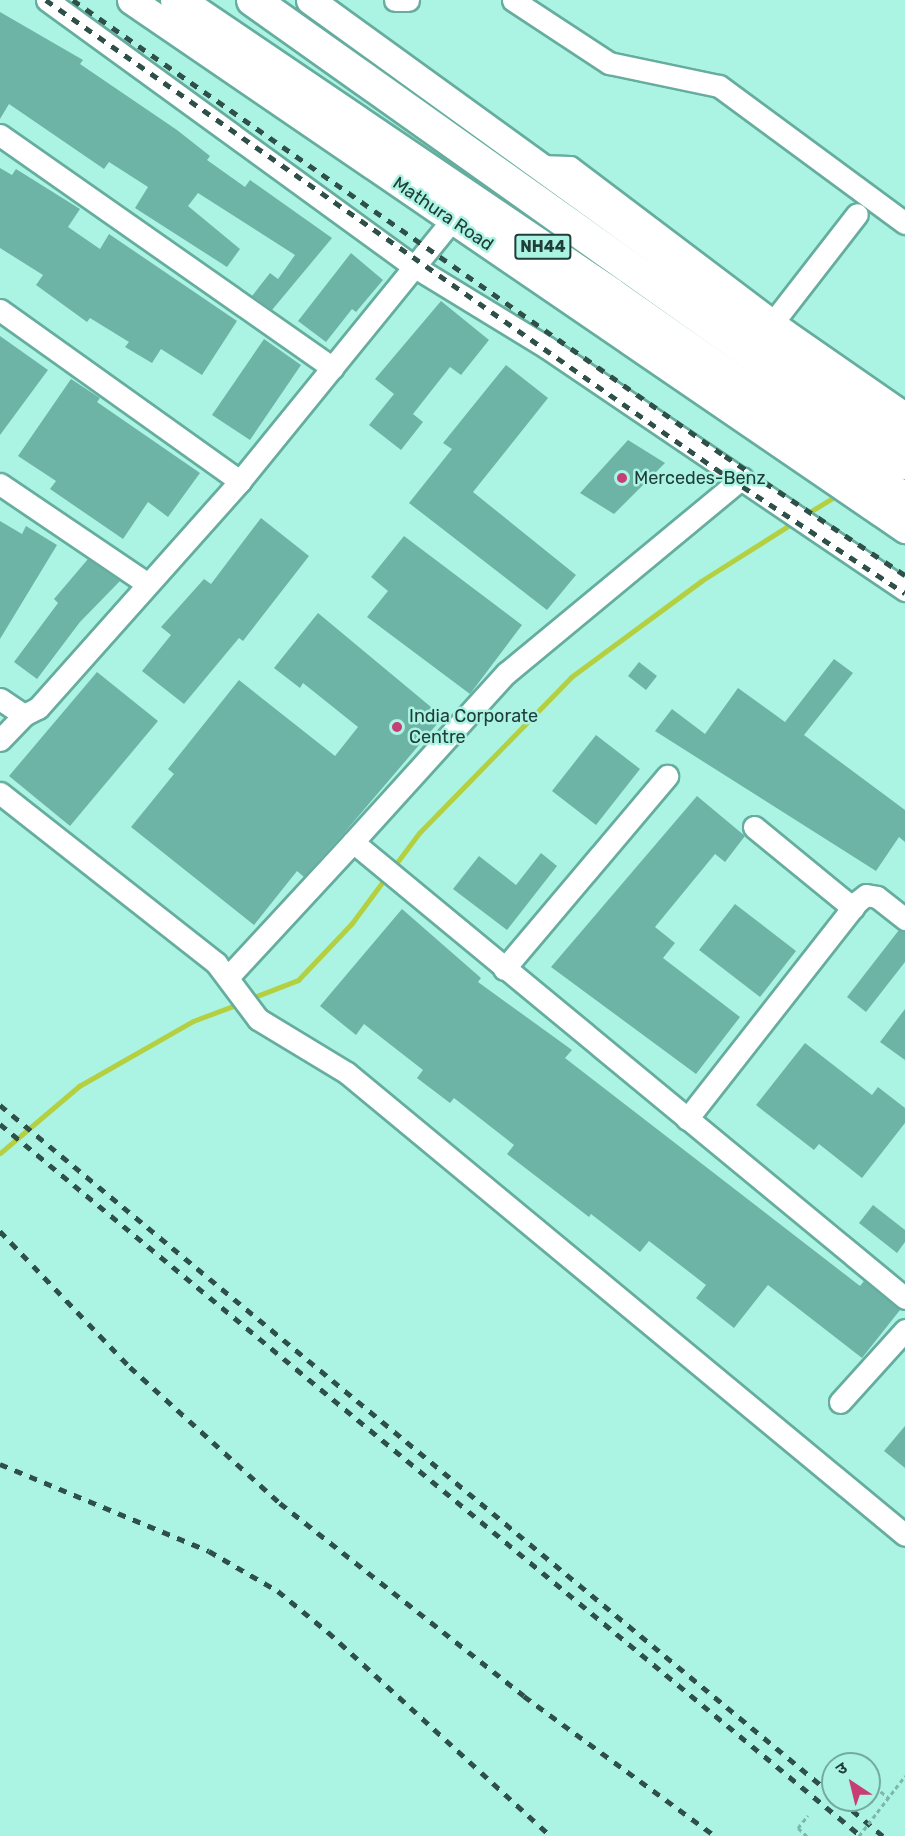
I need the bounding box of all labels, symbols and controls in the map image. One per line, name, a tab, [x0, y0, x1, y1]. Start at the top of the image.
street label: Mathura Road	[389, 172, 497, 256]
road number: NH44	[513, 234, 573, 260]
place label: Mercedes-Benz	[634, 467, 766, 489]
marker: Mercedes-Benz	[615, 471, 629, 485]
place label: India Corporate Centre	[409, 706, 538, 748]
marker: India Corporate Centre	[390, 720, 404, 734]
north arrow	[821, 1752, 881, 1812]
text: उ	[832, 1758, 851, 1779]

